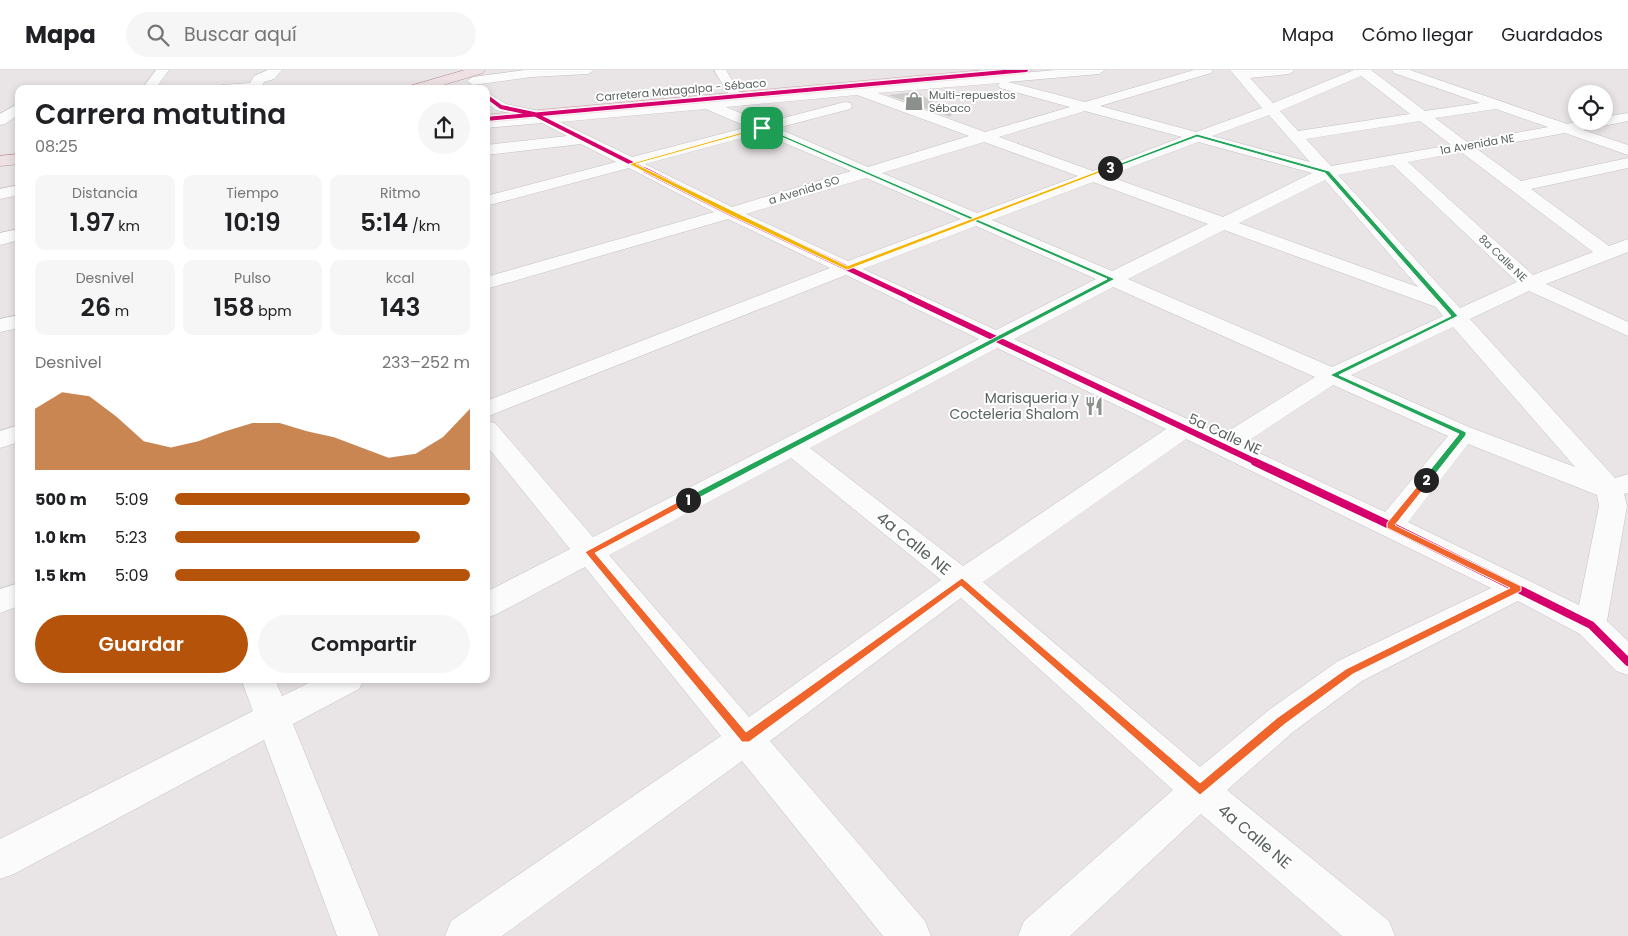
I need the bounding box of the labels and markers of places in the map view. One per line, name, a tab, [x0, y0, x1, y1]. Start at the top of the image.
place label: Multi-repuestos Sébaco	[929, 87, 1016, 116]
shop icon: Multi-repuestos Sébaco	[903, 90, 925, 112]
pin	[741, 107, 783, 149]
pin: 3	[1098, 156, 1122, 180]
place label: Marisqueria y Cocteleria Shalom	[950, 388, 1079, 424]
restaurant icon: Marisqueria y Cocteleria Shalom	[1083, 395, 1105, 417]
pin: 2	[1414, 468, 1438, 492]
pin: 1	[676, 488, 700, 512]

